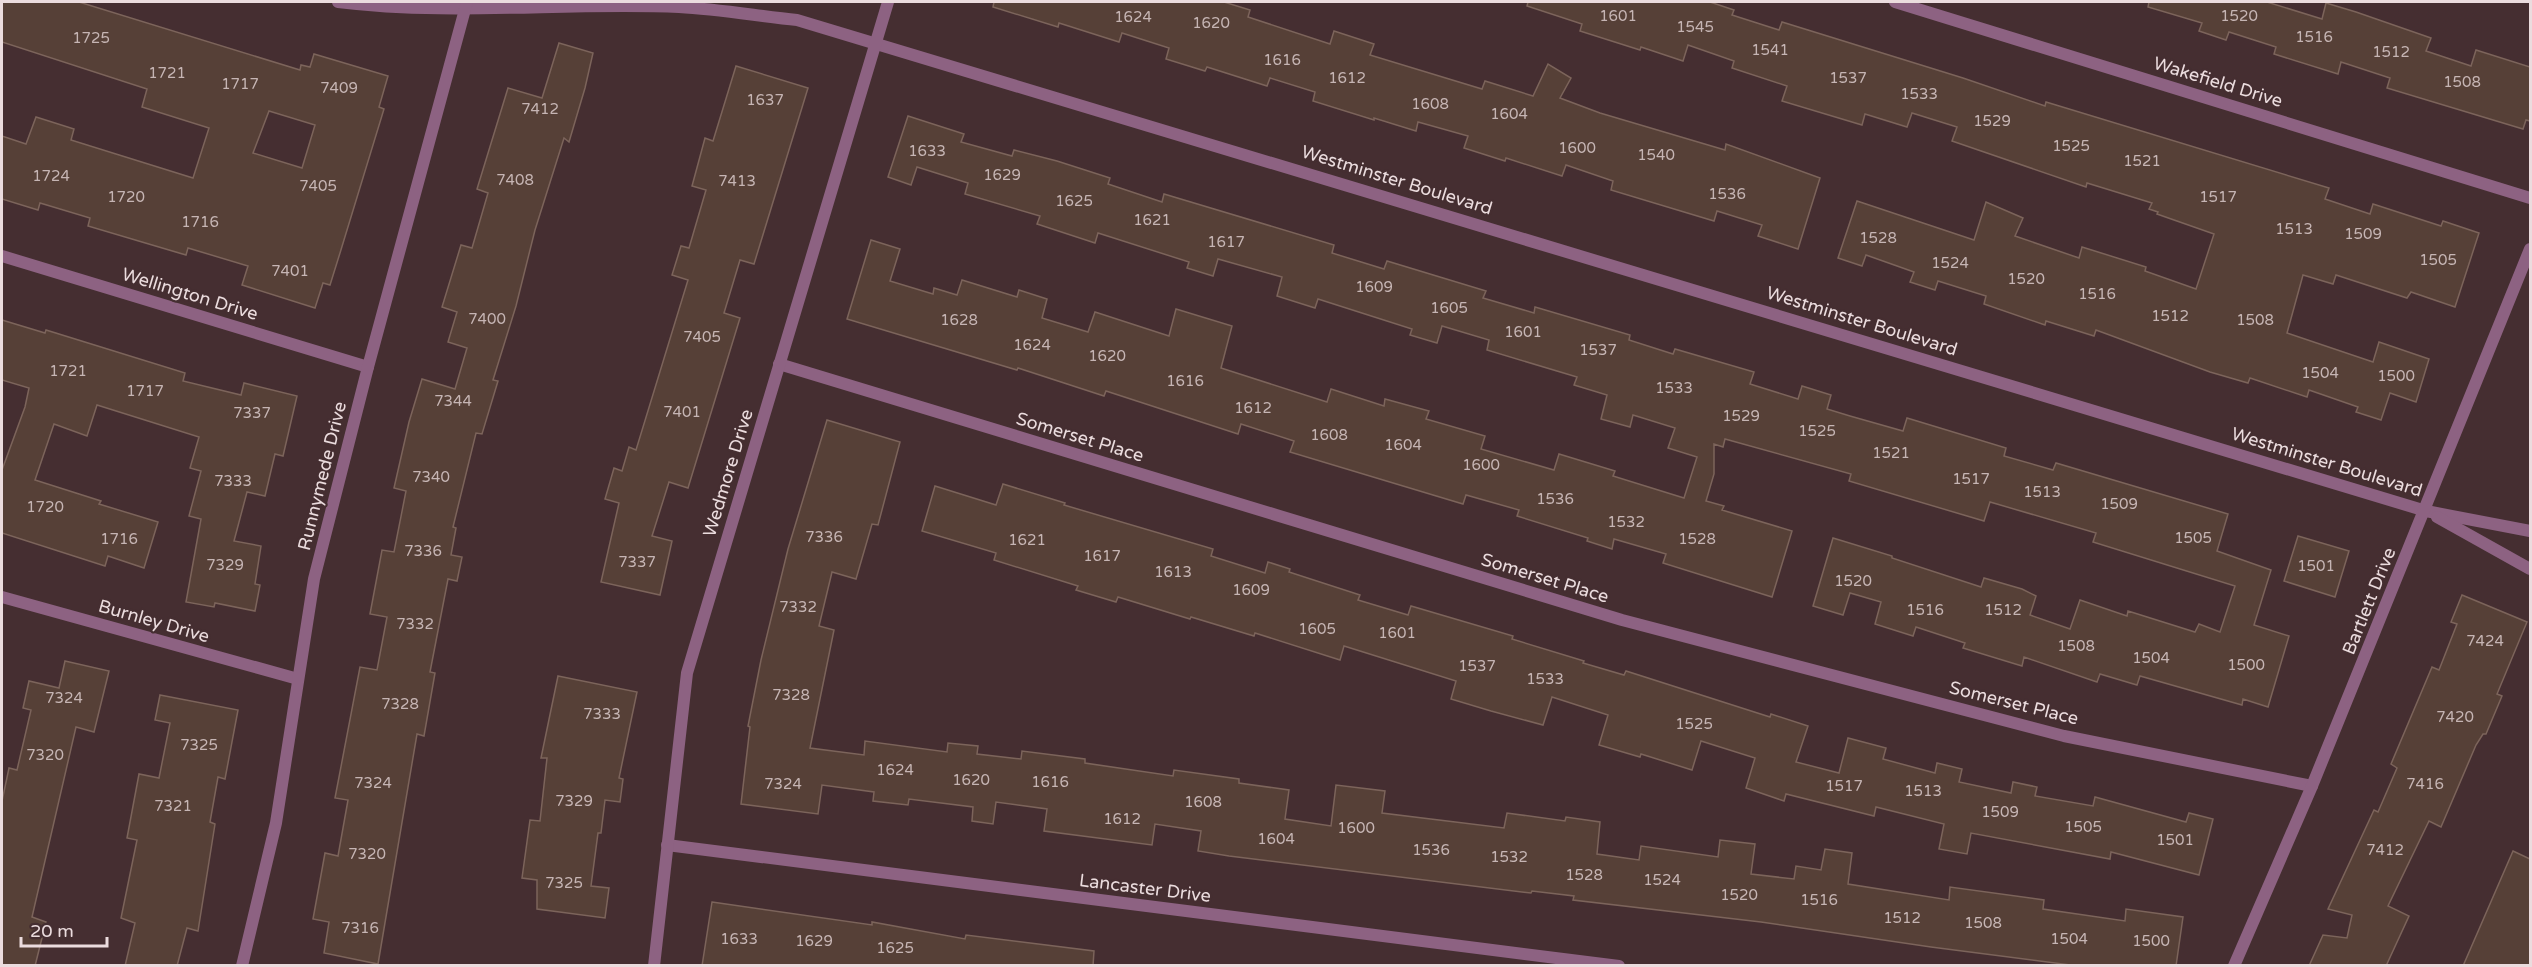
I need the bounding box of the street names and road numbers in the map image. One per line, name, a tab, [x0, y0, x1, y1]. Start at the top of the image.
street label: Wakefield Drive	[2151, 52, 2285, 112]
street label: Westminster Boulevard	[1299, 140, 1495, 220]
street label: Wellington Drive	[119, 263, 261, 325]
street label: Westminster Boulevard	[1764, 281, 1960, 361]
street label: Runnymede Drive	[293, 399, 351, 553]
street label: Wedmore Drive	[698, 407, 758, 539]
street label: Somerset Place	[1014, 407, 1146, 467]
street label: Westminster Boulevard	[2229, 422, 2425, 502]
street label: Bartlett Drive	[2337, 544, 2401, 658]
street label: Somerset Place	[1479, 548, 1611, 608]
street label: Burnley Drive	[96, 595, 212, 647]
street label: Somerset Place	[1947, 676, 2081, 730]
street label: Lancaster Drive	[1078, 869, 1212, 907]

